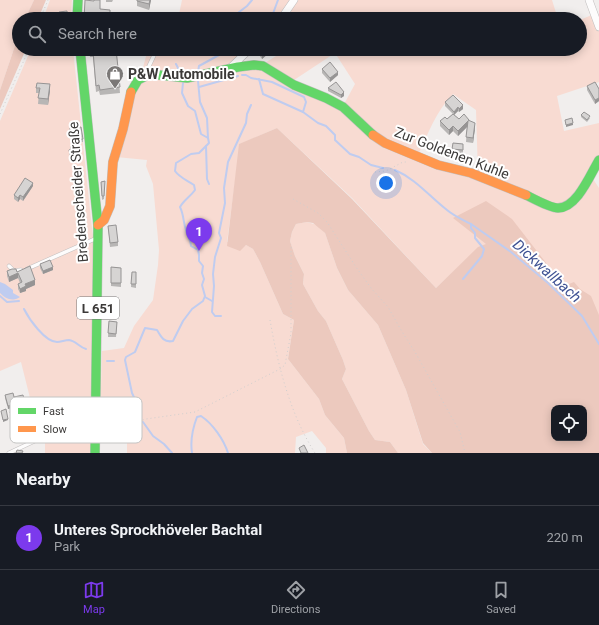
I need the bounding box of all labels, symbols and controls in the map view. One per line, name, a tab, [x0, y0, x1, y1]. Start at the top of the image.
search box	[12, 12, 587, 56]
icon: search	[26, 23, 48, 45]
text: Search here	[58, 25, 137, 43]
shop icon: P&W Automobile	[105, 64, 125, 89]
place label: P&W Automobile	[128, 66, 235, 82]
street label: Bredenscheider Straße	[65, 121, 91, 263]
street label: Zur Goldenen Kuhle	[392, 124, 512, 182]
your location	[376, 173, 396, 193]
pin: 1	[186, 218, 212, 251]
water label: Dickwallbach	[509, 236, 585, 306]
road number: L 651	[77, 297, 119, 319]
legend	[10, 397, 142, 443]
text: Fast	[43, 405, 65, 418]
map controls	[551, 405, 587, 441]
button: locate	[551, 405, 587, 441]
text: Slow	[43, 423, 67, 436]
text: Nearby	[16, 469, 71, 489]
text: Unteres Sprockhöveler Bachtal	[54, 521, 262, 539]
text: 1	[25, 530, 33, 545]
text: 220 m	[546, 530, 583, 545]
text: Park	[54, 539, 80, 554]
tab: Map	[83, 579, 105, 616]
tab: Directions	[271, 579, 320, 616]
tab: Saved	[486, 579, 516, 616]

